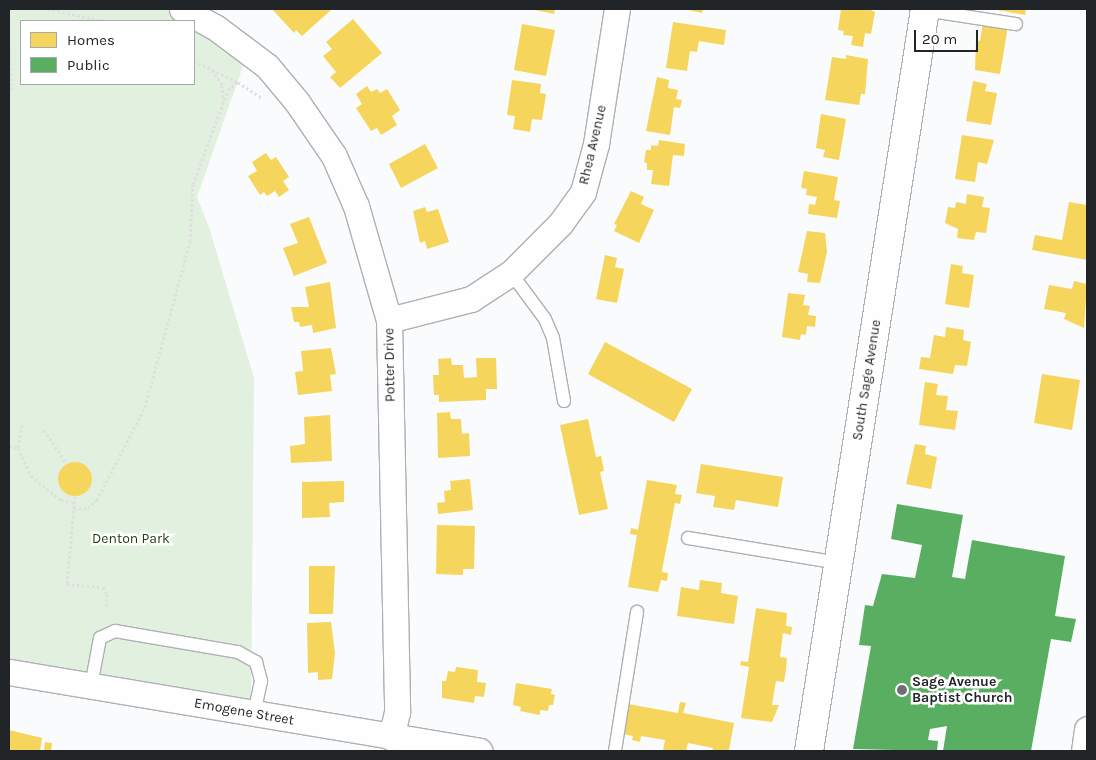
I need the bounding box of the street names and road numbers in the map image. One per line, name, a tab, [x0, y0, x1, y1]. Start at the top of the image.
street label: Rhea Avenue	[576, 103, 610, 187]
street label: South Sage Avenue	[849, 318, 885, 442]
street label: Potter Drive	[381, 328, 399, 402]
street label: Emogene Street	[193, 695, 295, 729]

